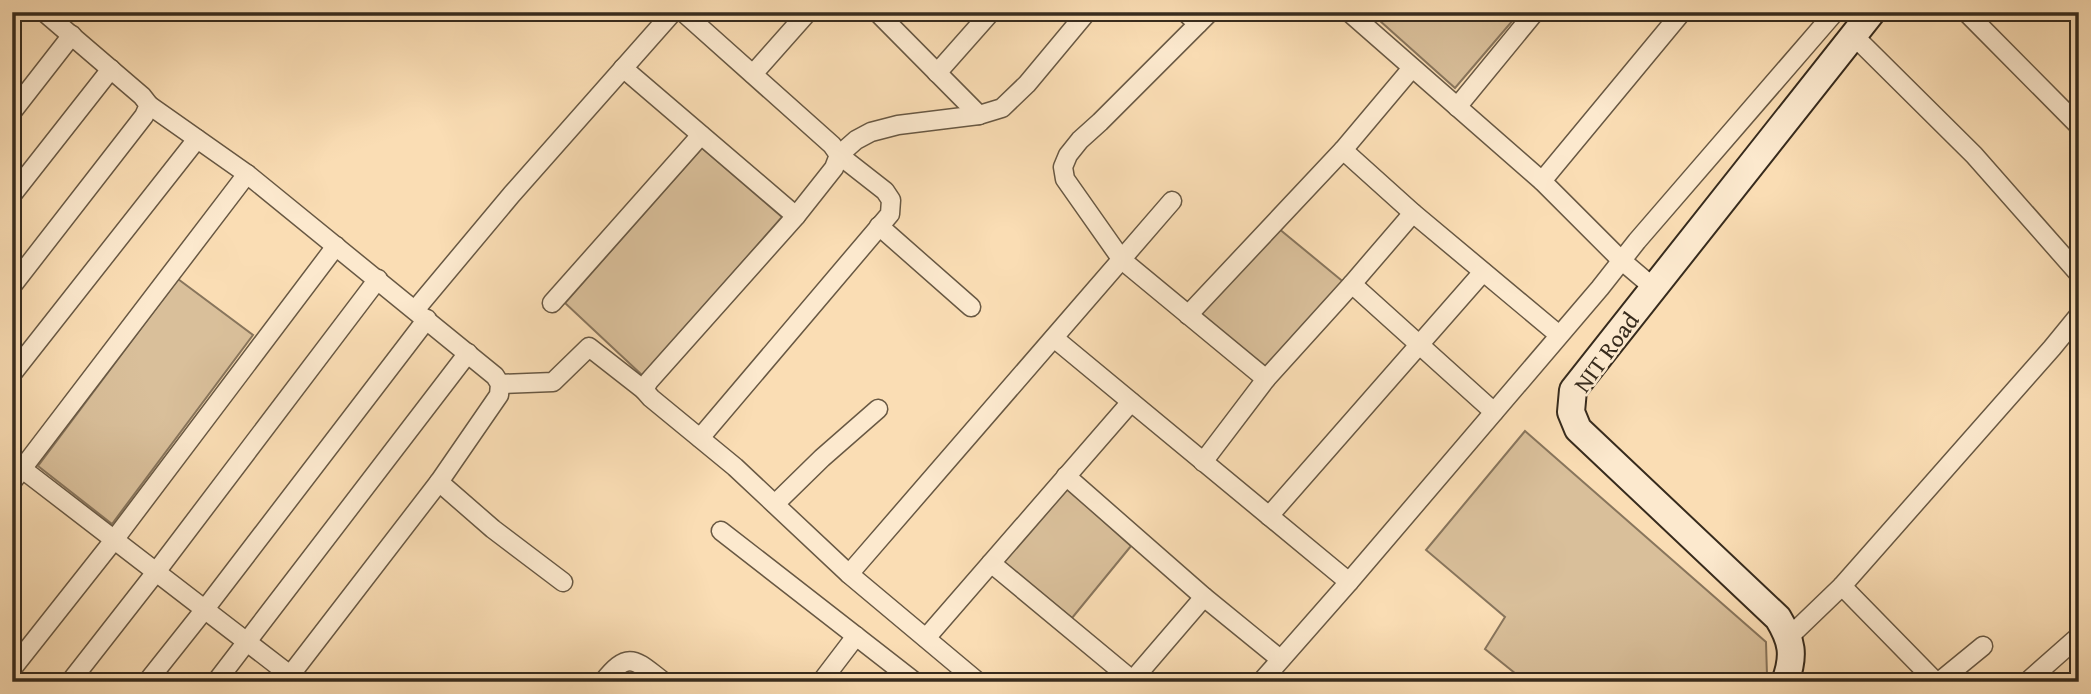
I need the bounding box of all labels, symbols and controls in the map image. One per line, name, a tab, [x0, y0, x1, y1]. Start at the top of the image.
street label: NIT Road	[1565, 304, 1647, 400]

